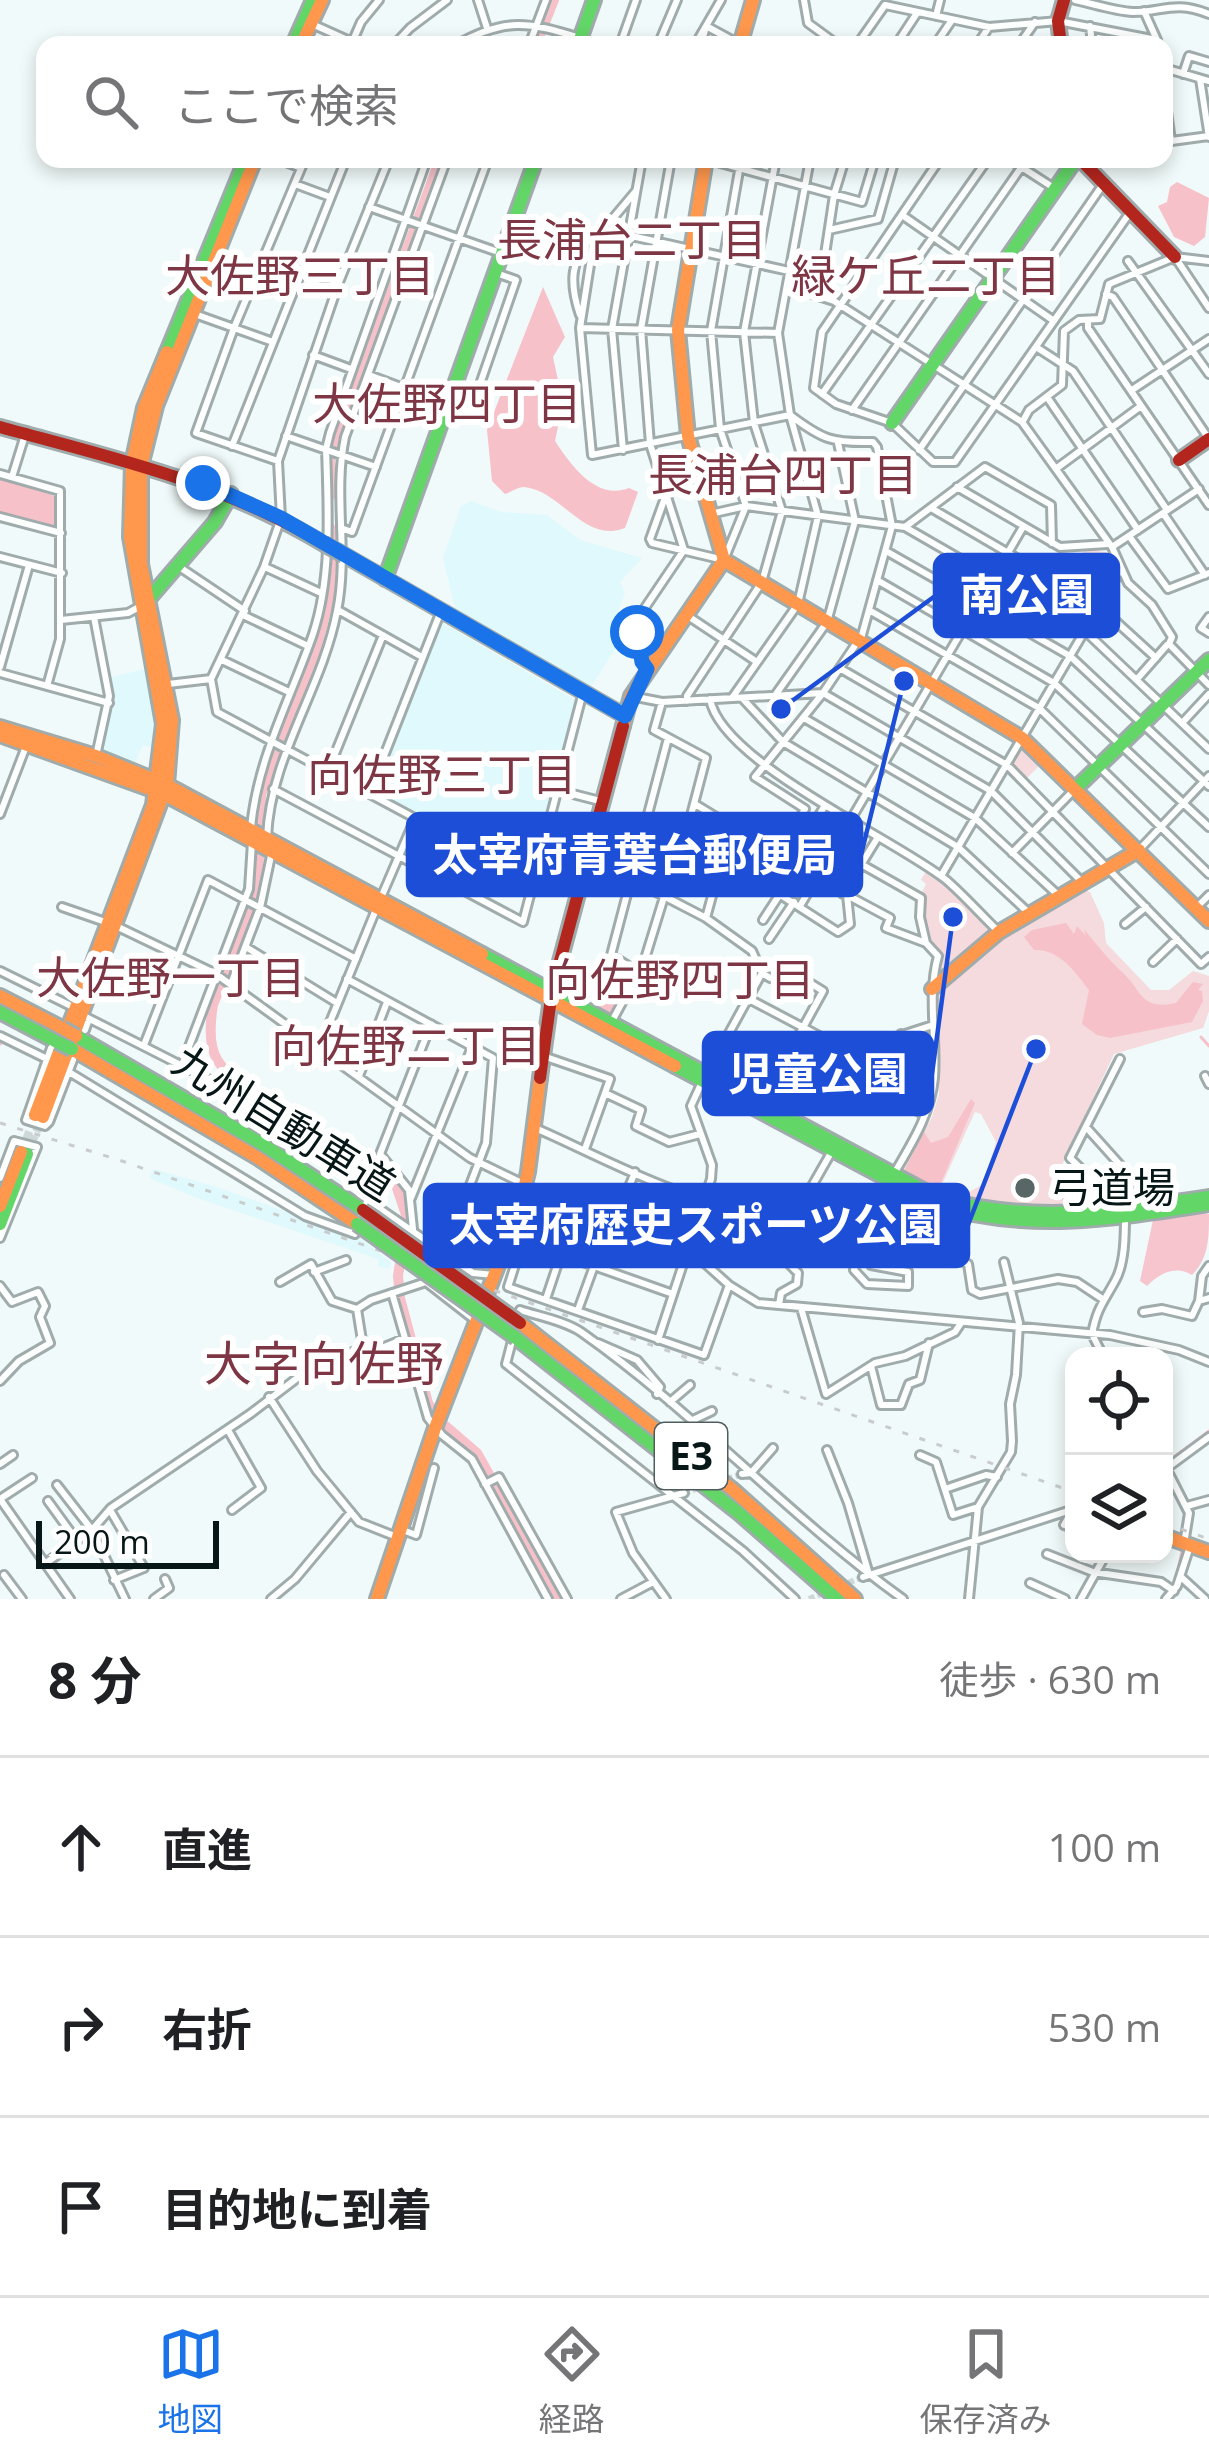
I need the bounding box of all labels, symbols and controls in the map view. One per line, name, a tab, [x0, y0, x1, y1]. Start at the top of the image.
search box	[36, 36, 1173, 168]
icon: search	[78, 69, 144, 135]
text: ここで検索	[174, 74, 399, 135]
district label: 長浦台二丁目	[497, 208, 767, 269]
district label: 大佐野三丁目	[165, 244, 435, 305]
district label: 緑ケ丘二丁目	[791, 244, 1061, 305]
district label: 大佐野四丁目	[312, 372, 582, 433]
district label: 長浦台四丁目	[648, 443, 918, 504]
route end	[176, 456, 230, 510]
callout: 南公園	[935, 555, 1118, 636]
text: 南公園	[959, 563, 1095, 624]
route start	[610, 605, 664, 659]
district label: 向佐野三丁目	[307, 743, 577, 804]
callout: 太宰府青葉台郵便局	[408, 814, 861, 895]
text: 太宰府青葉台郵便局	[432, 823, 838, 884]
district label: 大佐野一丁目	[36, 946, 306, 1007]
district label: 向佐野四丁目	[545, 948, 815, 1009]
district label: 向佐野二丁目	[271, 1014, 541, 1075]
street label: 九州自動車道	[163, 1031, 407, 1213]
callout: 児童公園	[704, 1033, 932, 1114]
text: 児童公園	[728, 1042, 908, 1103]
place label: 弓道場	[1049, 1158, 1175, 1215]
marker: 弓道場	[1012, 1175, 1038, 1201]
callout: 太宰府歴史スポーツ公園	[425, 1185, 968, 1266]
text: 太宰府歴史スポーツ公園	[449, 1193, 943, 1254]
district label: 大字向佐野	[204, 1330, 444, 1395]
map controls	[1065, 1347, 1173, 1563]
button: locate	[1065, 1347, 1173, 1455]
road number: E3	[655, 1423, 727, 1489]
button: layers	[1065, 1455, 1173, 1563]
scale bar	[36, 1515, 219, 1568]
text: 200 m	[54, 1519, 150, 1564]
text: 8 分	[48, 1644, 141, 1714]
text: 徒歩 · 630 m	[939, 1652, 1161, 1705]
icon: ahead	[48, 1814, 114, 1880]
text: 直進	[162, 1818, 252, 1879]
text: 100 m	[1048, 1820, 1161, 1873]
icon: right	[48, 1994, 114, 2060]
text: 右折	[162, 1998, 252, 2059]
text: 530 m	[1048, 2000, 1161, 2053]
icon: arrive	[48, 2174, 114, 2240]
text: 目的地に到着	[162, 2178, 432, 2239]
tab: 地図	[158, 2321, 224, 2441]
tab: 経路	[539, 2321, 605, 2441]
tab: 保存済み	[920, 2321, 1052, 2441]

